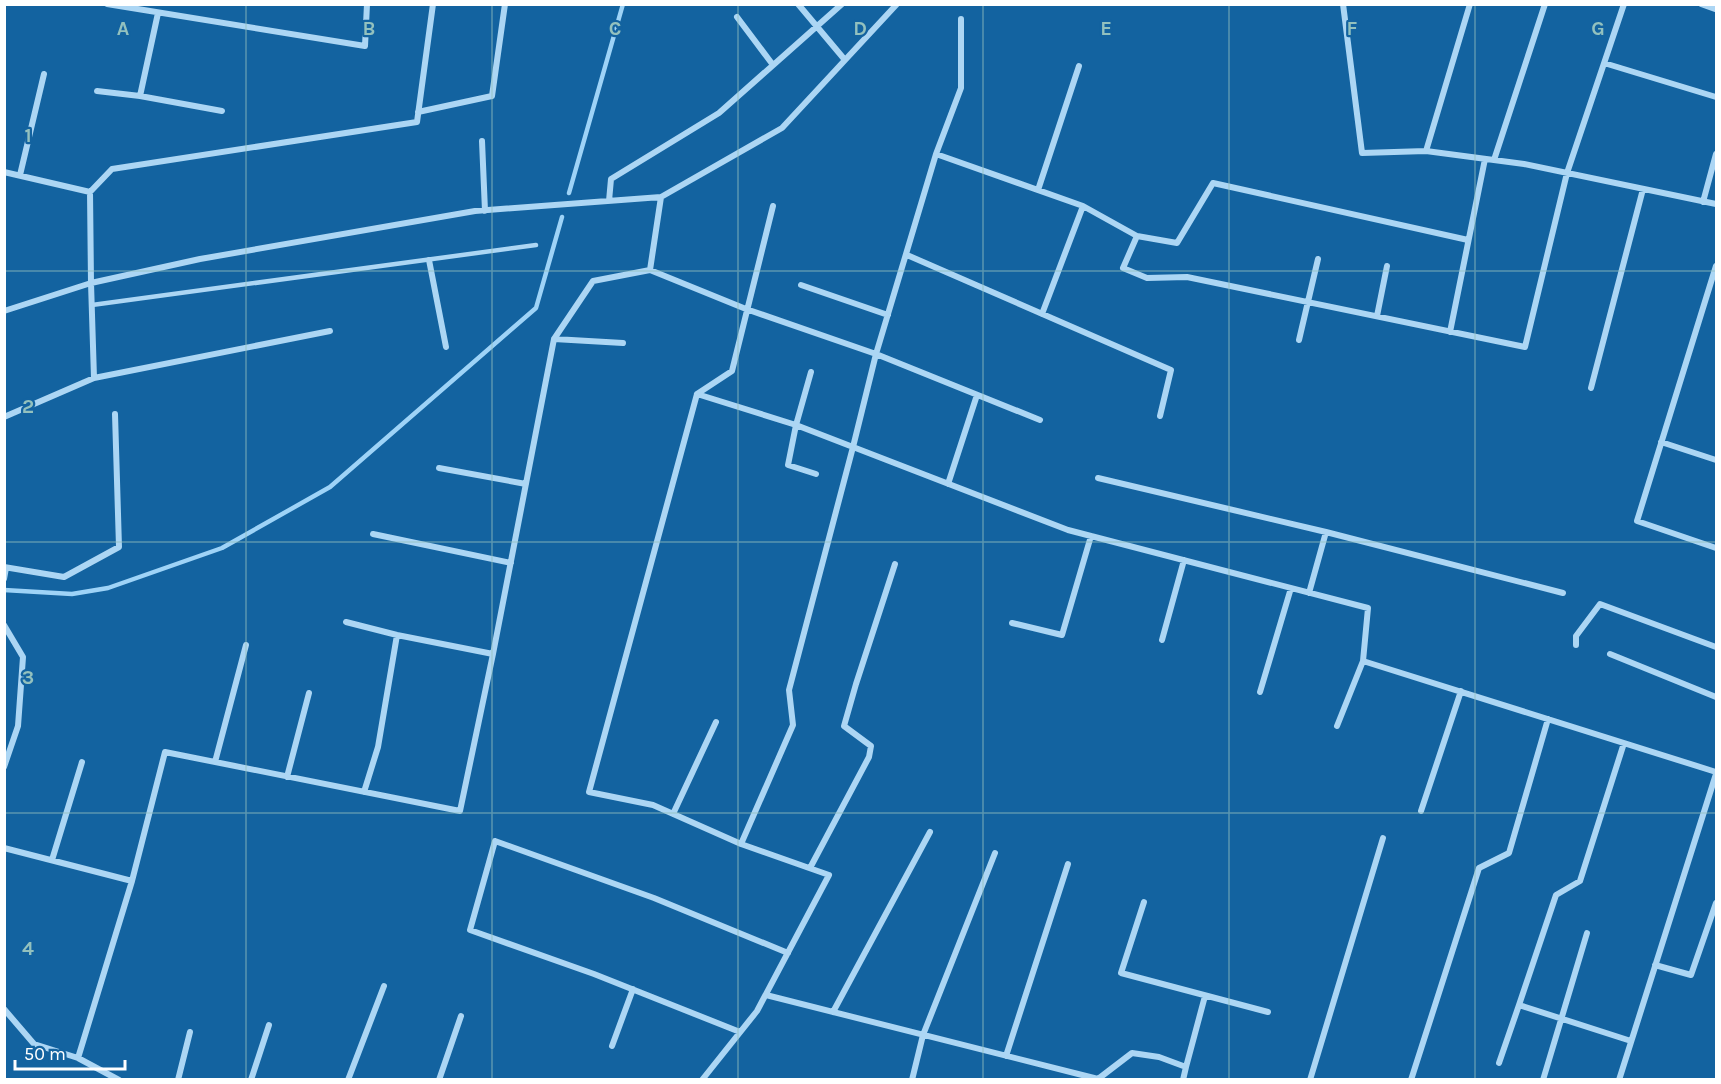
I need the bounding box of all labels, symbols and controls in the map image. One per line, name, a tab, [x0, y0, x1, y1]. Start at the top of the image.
text: A	[117, 17, 130, 40]
text: B	[363, 17, 375, 40]
text: C	[609, 17, 621, 40]
text: D	[853, 17, 867, 40]
text: E	[1100, 17, 1112, 40]
text: F	[1347, 17, 1358, 40]
text: G	[1591, 17, 1605, 40]
text: 1	[24, 124, 32, 147]
text: 2	[22, 395, 34, 418]
text: 3	[22, 666, 34, 689]
text: 4	[22, 937, 34, 960]
scale bar	[15, 1033, 124, 1071]
text: 50 m	[24, 1043, 66, 1065]

